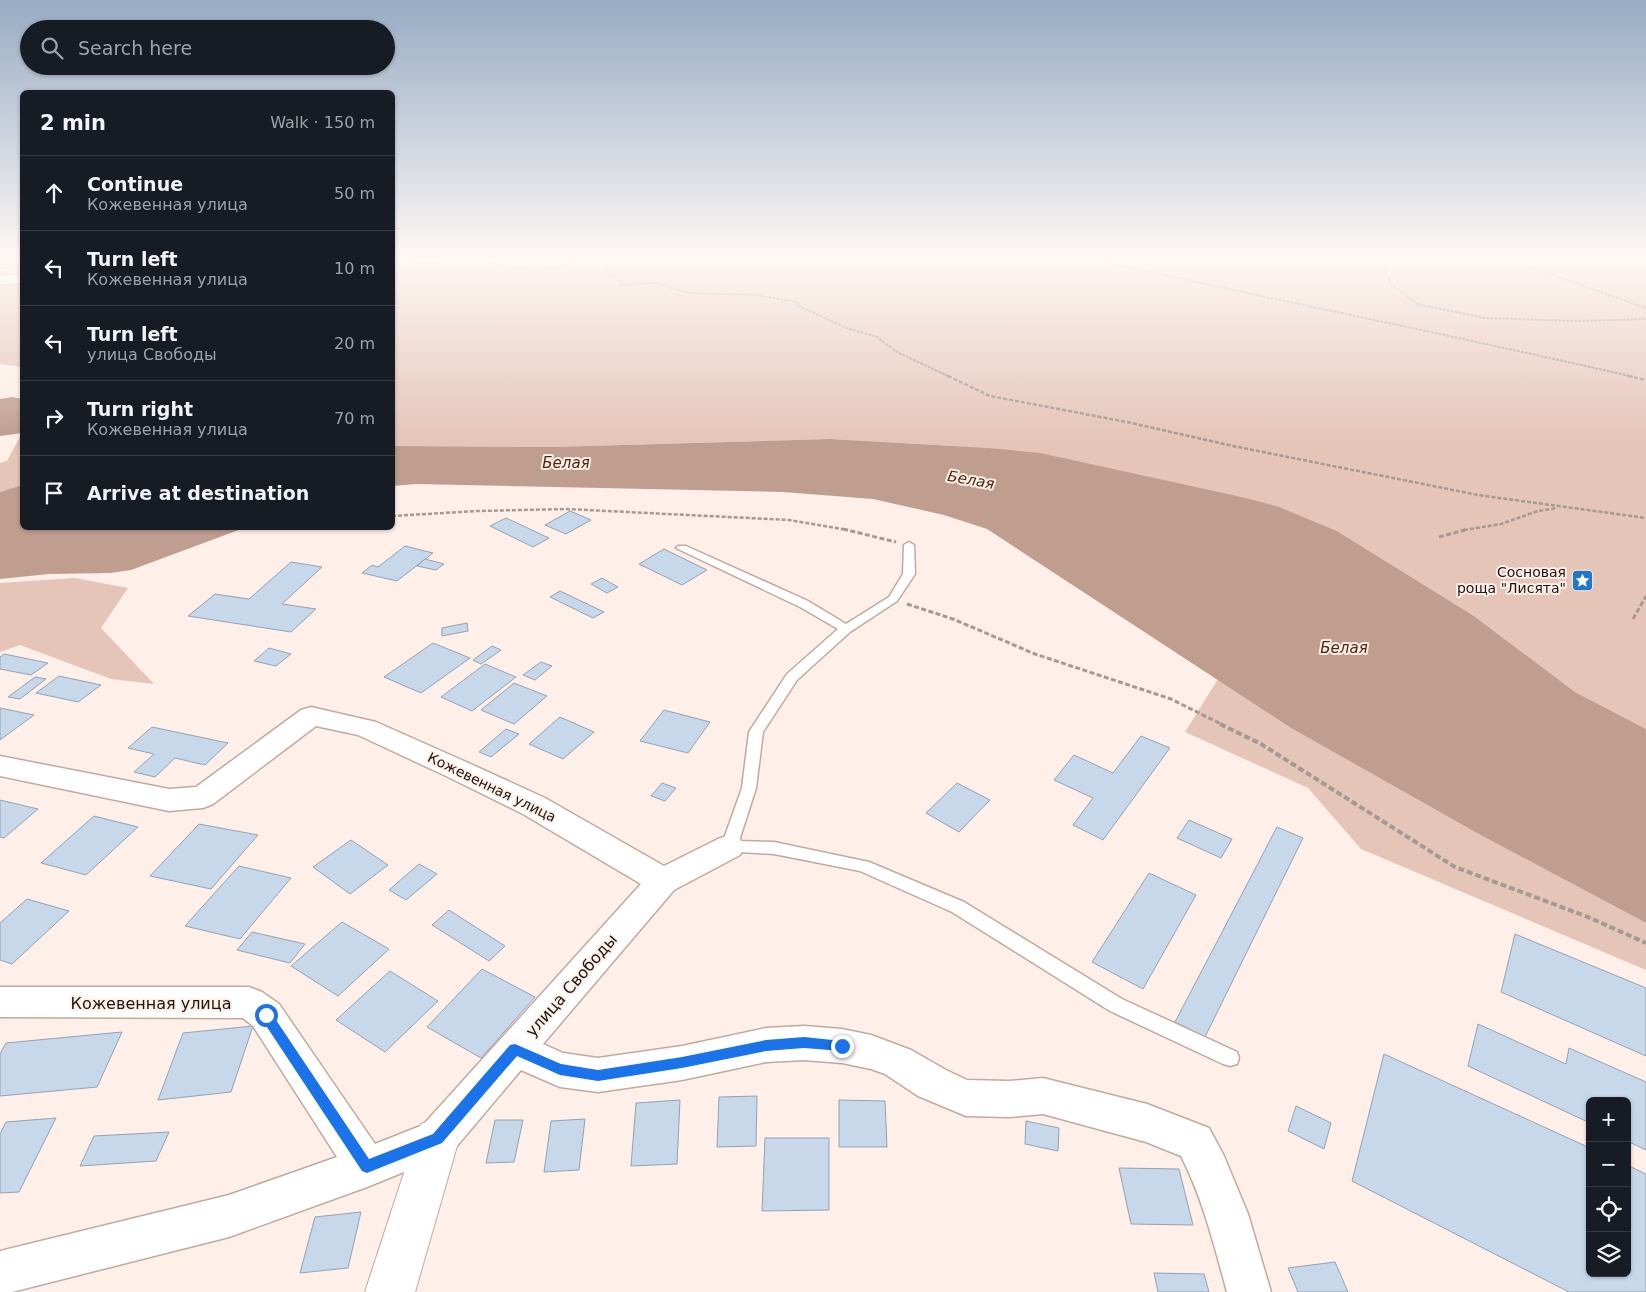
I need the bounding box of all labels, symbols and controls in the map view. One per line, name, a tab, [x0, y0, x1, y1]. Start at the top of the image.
search box	[20, 20, 395, 75]
icon: search	[38, 34, 66, 62]
text: Search here	[78, 37, 192, 59]
text: 2 min	[40, 111, 106, 135]
text: Walk · 150 m	[270, 113, 375, 132]
text: Continue	[87, 173, 183, 195]
icon: ahead	[40, 179, 68, 207]
text: 50 m	[334, 184, 375, 203]
text: Кожевенная улица	[87, 195, 248, 214]
text: Turn left	[87, 248, 178, 270]
icon: left	[40, 254, 68, 282]
text: 10 m	[334, 259, 375, 278]
text: Кожевенная улица	[87, 270, 248, 289]
text: Turn left	[87, 323, 178, 345]
icon: left	[40, 329, 68, 357]
text: 20 m	[334, 334, 375, 353]
text: улица Свободы	[87, 345, 217, 364]
text: Turn right	[87, 398, 193, 420]
icon: right	[40, 404, 68, 432]
text: 70 m	[334, 409, 375, 428]
text: Кожевенная улица	[87, 420, 248, 439]
water label: Белая	[542, 454, 590, 472]
water label: Белая	[946, 467, 996, 493]
icon: arrive	[40, 479, 68, 507]
text: Arrive at destination	[87, 482, 309, 504]
place label: Сосновая роща "Лисята"	[1457, 564, 1566, 596]
place icon: Сосновая роща "Лисята"	[1570, 568, 1594, 592]
water label: Белая	[1320, 639, 1368, 657]
street label: Кожевенная улица	[425, 749, 559, 825]
street label: улица Свободы	[522, 930, 621, 1040]
street label: Кожевенная улица	[71, 994, 231, 1013]
route start	[255, 1004, 278, 1027]
route end	[831, 1035, 854, 1058]
map controls	[1586, 1097, 1631, 1277]
button: +	[1586, 1097, 1631, 1142]
button: −	[1586, 1142, 1631, 1187]
button: locate	[1586, 1187, 1631, 1232]
button: layers	[1586, 1232, 1631, 1277]

